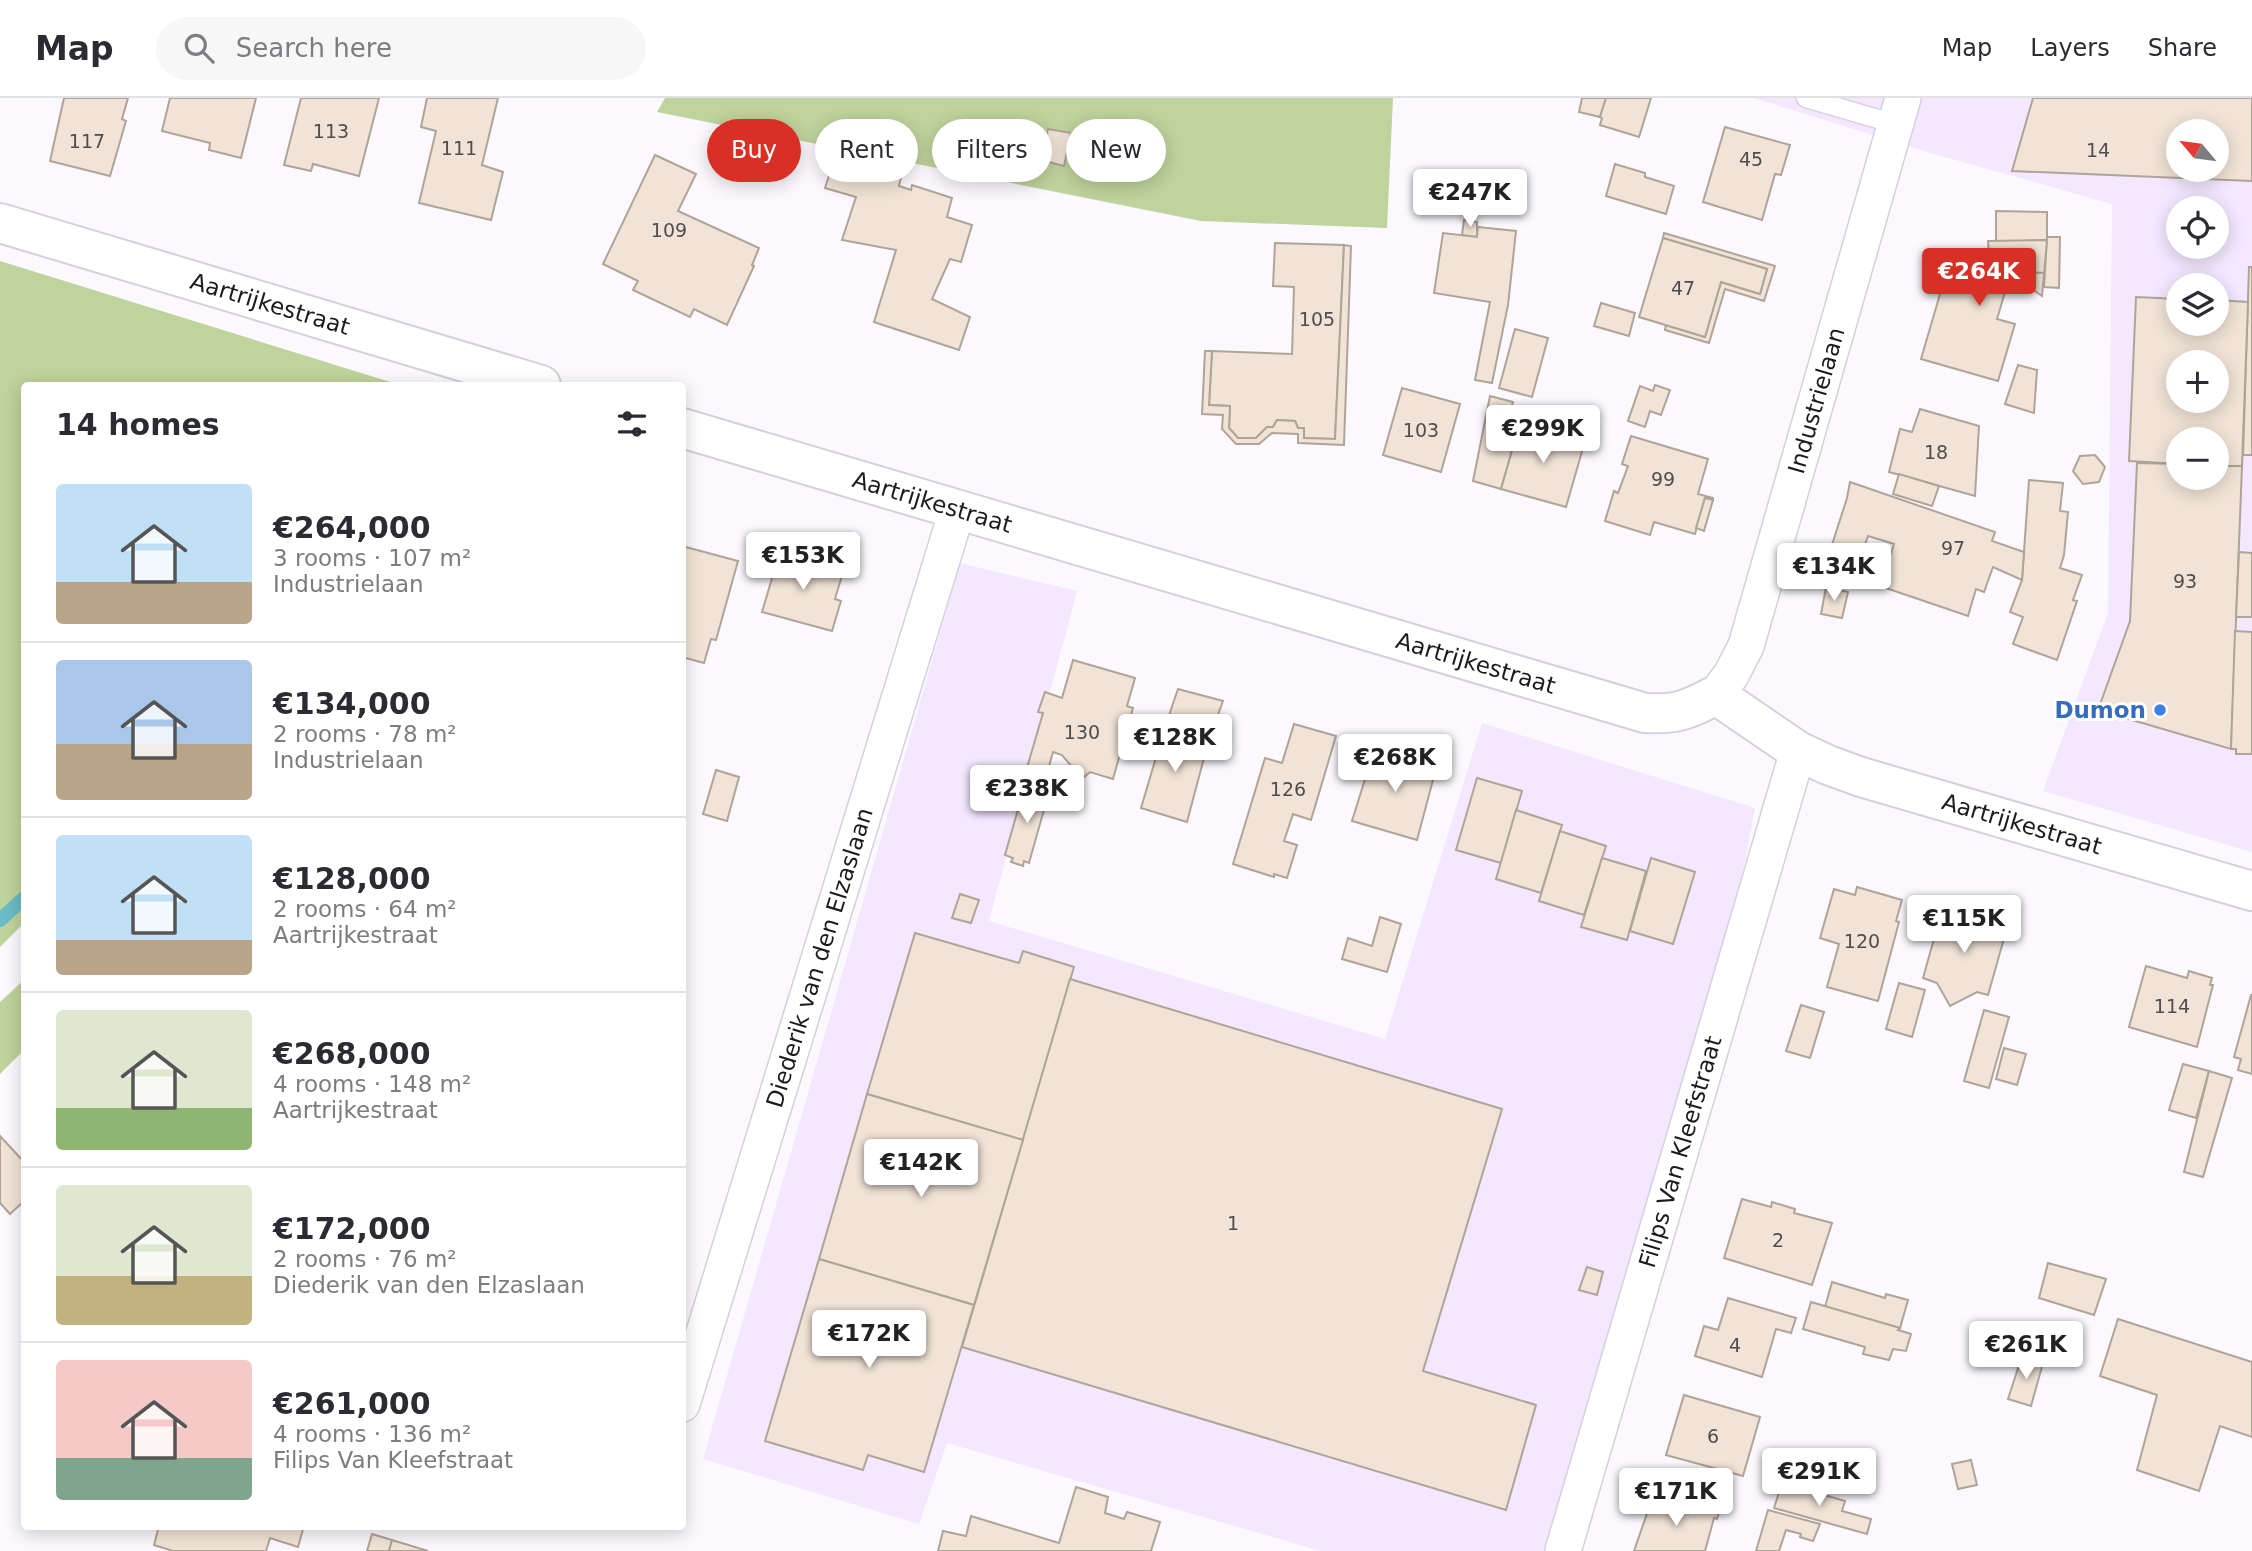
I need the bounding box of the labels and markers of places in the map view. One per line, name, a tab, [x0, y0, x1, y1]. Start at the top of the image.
pin: €247K	[1421, 170, 1519, 229]
pin: €264K	[1930, 248, 2028, 308]
pin: €299K	[1494, 406, 1592, 465]
pin: €153K	[754, 532, 852, 592]
pin: €134K	[1785, 544, 1883, 603]
place label: Dumon	[2054, 697, 2146, 723]
marker: Dumon	[2152, 702, 2168, 718]
pin: €128K	[1126, 714, 1224, 774]
pin: €268K	[1346, 734, 1444, 794]
pin: €238K	[978, 766, 1076, 825]
pin: €115K	[1915, 896, 2013, 955]
pin: €142K	[872, 1140, 970, 1199]
pin: €172K	[820, 1310, 918, 1370]
pin: €261K	[1977, 1322, 2075, 1381]
pin: €291K	[1770, 1448, 1868, 1508]
pin: €171K	[1627, 1468, 1725, 1528]

